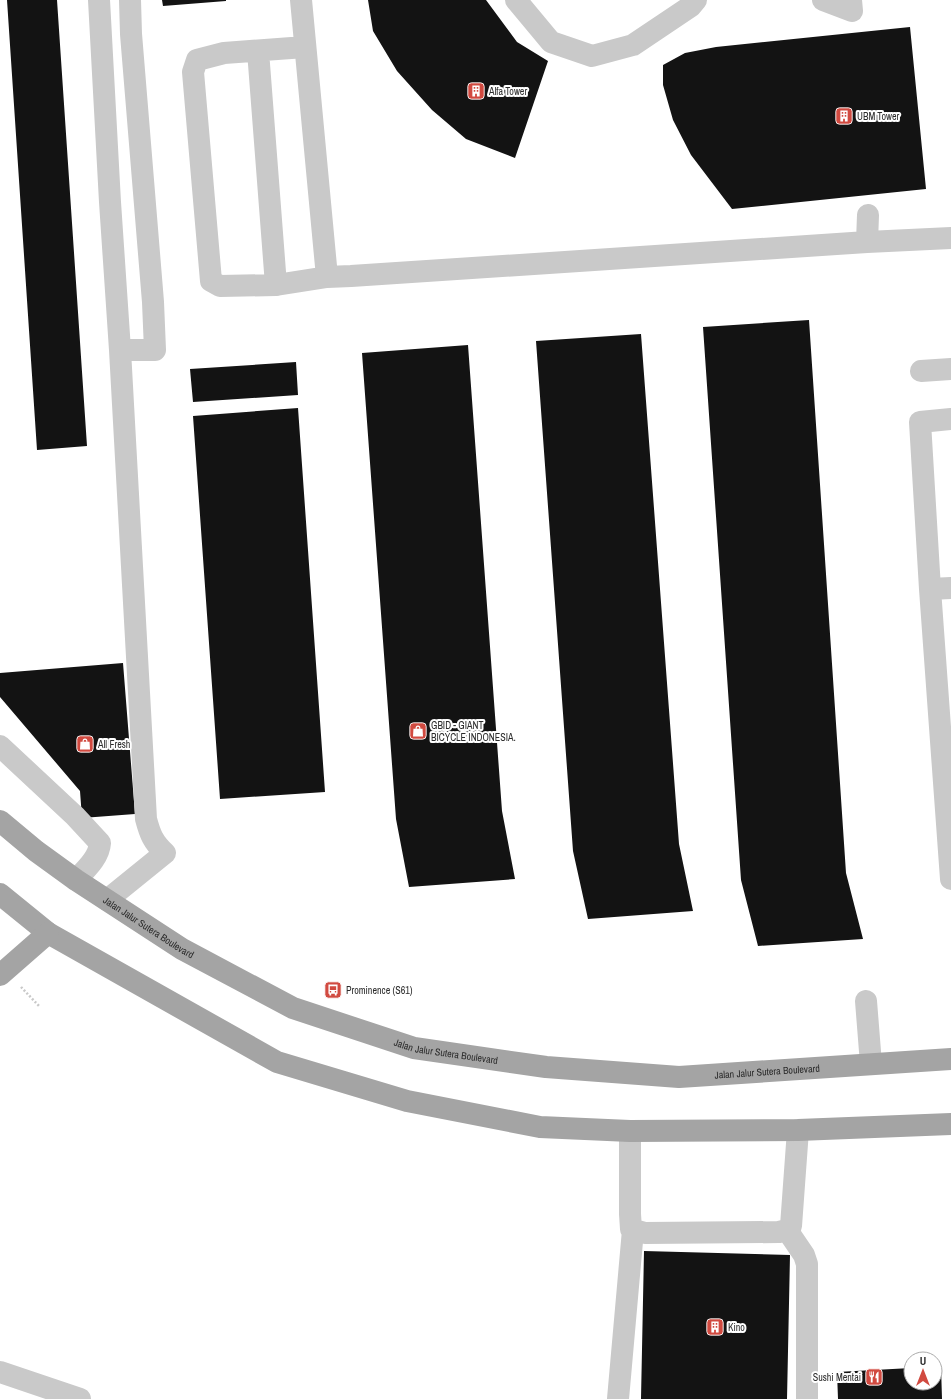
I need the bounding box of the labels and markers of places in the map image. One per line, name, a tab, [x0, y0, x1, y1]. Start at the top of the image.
building icon: Alfa Tower	[466, 81, 486, 101]
place label: Alfa Tower	[488, 85, 527, 98]
building icon: UBM Tower	[834, 106, 854, 126]
place label: UBM Tower	[857, 110, 900, 123]
place label: GBID - GIANT BICYCLE INDONESIA.	[431, 719, 516, 744]
shop icon: GBID - GIANT BICYCLE INDONESIA.	[408, 721, 428, 741]
shop icon: All Fresh	[75, 734, 95, 754]
place label: All Fresh	[97, 738, 130, 751]
bus stop icon: Prominence (S61)	[323, 980, 343, 1000]
place label: Prominence (S61)	[346, 984, 413, 997]
building icon: Kino	[705, 1317, 725, 1337]
place label: Kino	[728, 1321, 745, 1334]
restaurant icon: Sushi Mentai	[864, 1367, 884, 1387]
place label: Sushi Mentai	[813, 1371, 861, 1384]

